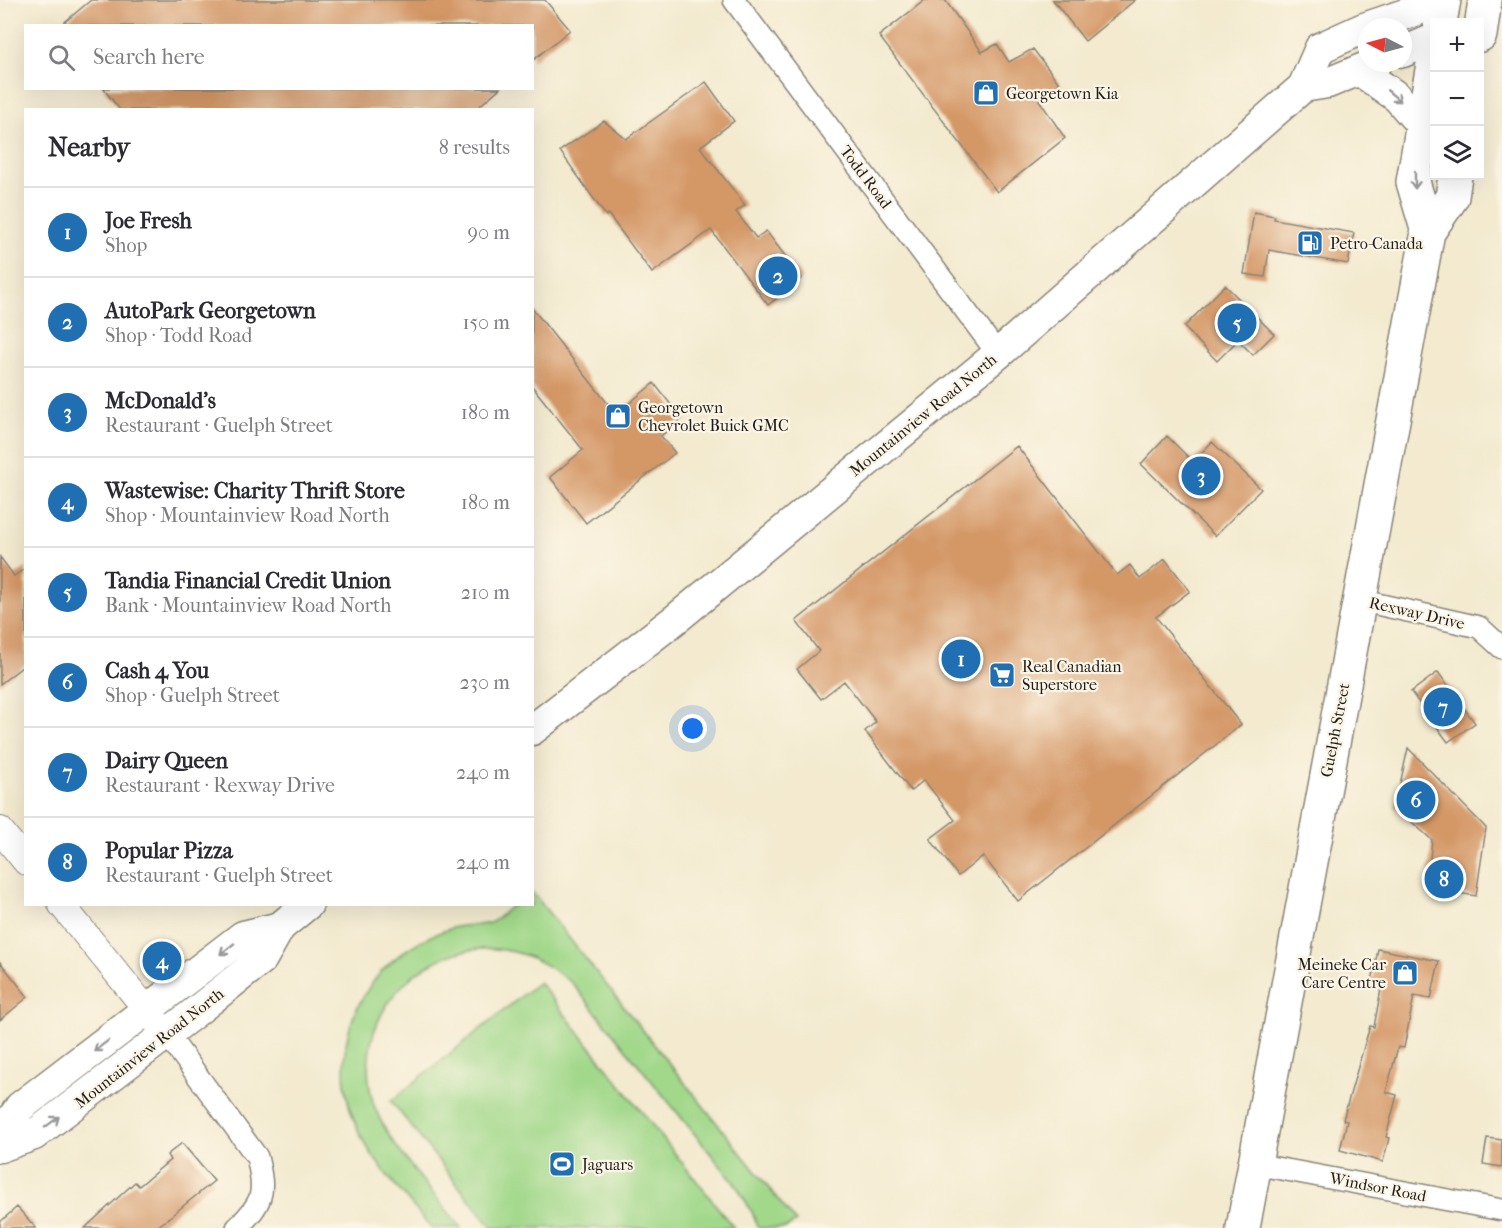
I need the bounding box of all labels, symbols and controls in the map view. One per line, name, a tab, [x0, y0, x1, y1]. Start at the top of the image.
north arrow	[1358, 18, 1412, 72]
map controls	[1430, 18, 1484, 180]
button: +	[1430, 18, 1484, 72]
search box	[24, 24, 534, 90]
icon: search	[45, 41, 78, 74]
text: Search here	[93, 44, 205, 70]
button: −	[1430, 72, 1484, 126]
shop icon: Georgetown Kia	[971, 78, 1001, 108]
place label: Georgetown Kia	[1006, 84, 1119, 103]
one-way arrow	[1386, 89, 1402, 102]
button: layers	[1430, 126, 1484, 180]
text: Nearby	[48, 132, 130, 163]
text: 8 results	[439, 136, 510, 159]
street label: Todd Road	[836, 142, 896, 212]
one-way arrow	[1409, 170, 1421, 189]
text: Joe Fresh	[105, 208, 192, 234]
text: 1	[64, 221, 71, 244]
text: 90 m	[468, 221, 510, 244]
fuel station icon: Petro-Canada	[1295, 228, 1325, 258]
text: Shop	[105, 234, 147, 257]
place label: Petro-Canada	[1330, 234, 1423, 253]
pin: 2	[758, 254, 798, 298]
text: AutoPark Georgetown	[105, 298, 316, 324]
pin: 5	[1218, 300, 1256, 346]
text: 2	[62, 311, 73, 334]
text: 150 m	[462, 311, 510, 334]
text: Shop · Todd Road	[105, 324, 252, 347]
street label: Mountainview Road North	[846, 350, 1000, 480]
text: McDonald's	[105, 388, 216, 414]
place label: Georgetown Chevrolet Buick GMC	[638, 398, 789, 435]
text: 3	[63, 401, 72, 424]
text: 180 m	[461, 401, 510, 424]
shop icon: Georgetown Chevrolet Buick GMC	[603, 401, 633, 431]
text: Restaurant · Guelph Street	[105, 414, 333, 437]
pin: 3	[1182, 454, 1220, 498]
text: Wastewise: Charity Thrift Store	[105, 478, 405, 504]
text: 4	[62, 491, 73, 514]
text: 180 m	[461, 491, 510, 514]
text: Shop · Mountainview Road North	[105, 504, 390, 527]
text: Tandia Financial Credit Union	[105, 568, 391, 594]
text: 5	[63, 581, 72, 604]
text: 210 m	[461, 581, 510, 604]
street label: Rexway Drive	[1367, 593, 1467, 633]
text: Bank · Mountainview Road North	[105, 594, 391, 617]
pin: 1	[942, 636, 980, 682]
place label: Real Canadian Superstore	[1022, 657, 1122, 694]
text: Cash 4 You	[105, 658, 209, 684]
supermarket icon: Real Canadian Superstore	[987, 660, 1017, 690]
text: 6	[62, 671, 73, 694]
text: 230 m	[460, 671, 510, 694]
street label: Guelph Street	[1317, 681, 1354, 779]
text: Shop · Guelph Street	[105, 684, 280, 707]
pin: 7	[1424, 684, 1462, 730]
your location	[678, 714, 707, 743]
text: Dairy Queen	[105, 748, 228, 774]
text: 7	[63, 761, 72, 784]
text: 240 m	[456, 761, 510, 784]
text: Restaurant · Rexway Drive	[105, 774, 335, 797]
pin: 6	[1396, 778, 1436, 822]
text: Popular Pizza	[105, 838, 233, 864]
text: 8	[62, 851, 73, 874]
text: 240 m	[456, 851, 510, 874]
pin: 8	[1424, 856, 1464, 902]
text: Restaurant · Guelph Street	[105, 864, 333, 887]
pin: 4	[142, 938, 182, 984]
one-way arrow	[219, 943, 235, 956]
place label: Meineke Car Care Centre	[1298, 955, 1386, 992]
shop icon: Meineke Car Care Centre	[1390, 958, 1420, 988]
street label: Mountainview Road North	[71, 984, 227, 1112]
one-way arrow	[93, 1039, 109, 1052]
one-way arrow	[44, 1116, 60, 1129]
sports icon: Jaguars	[547, 1149, 577, 1179]
place label: Jaguars	[580, 1155, 633, 1174]
street label: Windsor Road	[1327, 1168, 1428, 1206]

